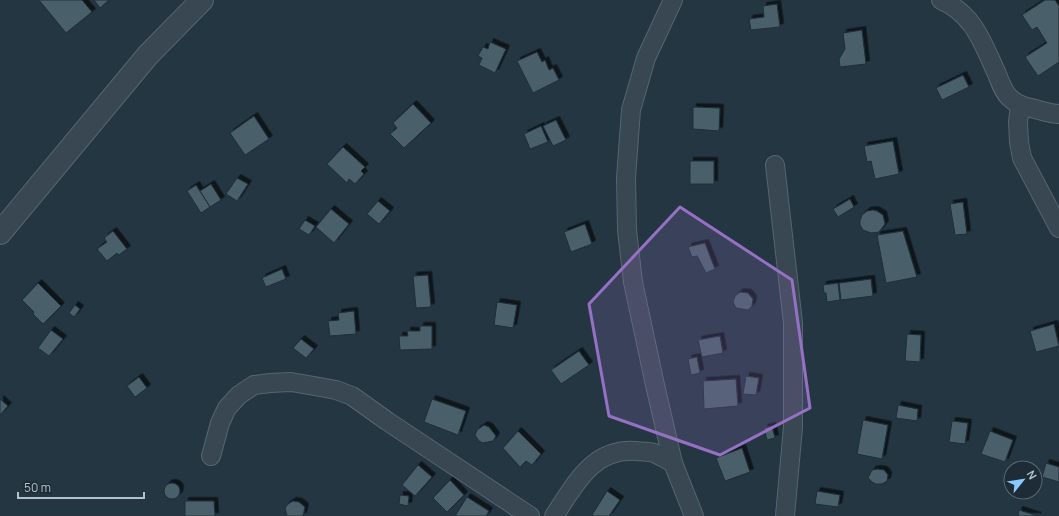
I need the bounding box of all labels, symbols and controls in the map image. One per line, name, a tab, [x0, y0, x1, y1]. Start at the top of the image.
north arrow	[1003, 460, 1043, 500]
text: N	[1024, 468, 1041, 482]
scale bar	[18, 474, 144, 500]
text: 50 m	[24, 479, 51, 496]

